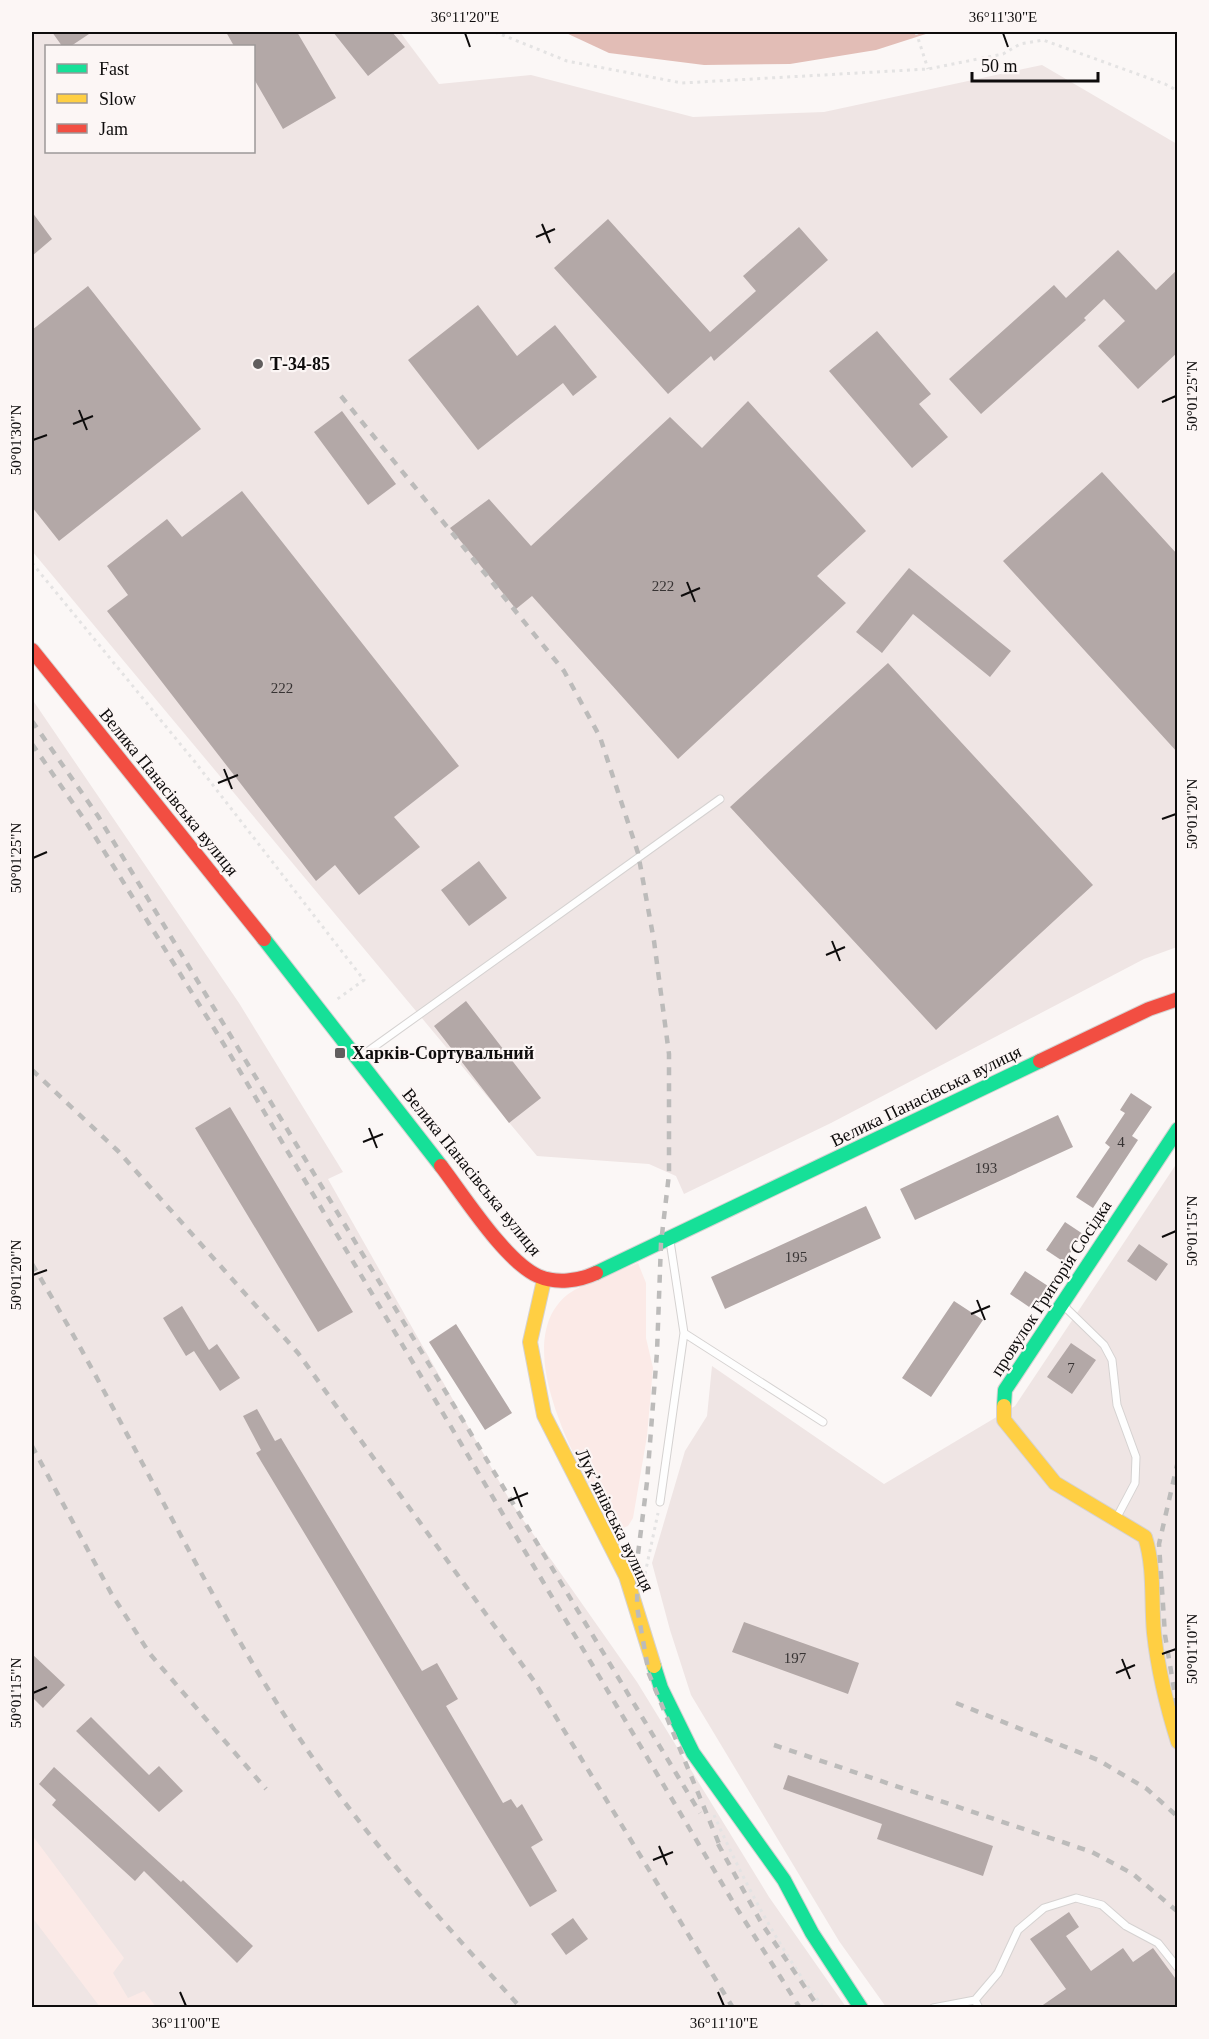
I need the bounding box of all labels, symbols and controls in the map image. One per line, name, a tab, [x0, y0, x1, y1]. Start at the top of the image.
text: 36°11'20"E	[431, 9, 499, 25]
text: 36°11'30"E	[969, 9, 1037, 25]
legend	[45, 45, 255, 153]
scale bar	[972, 45, 1098, 83]
text: 50 m	[981, 56, 1018, 76]
text: Fast	[99, 59, 129, 79]
text: Slow	[99, 89, 136, 109]
text: Jam	[99, 119, 128, 139]
place label: Т-34-85	[270, 354, 330, 374]
marker: Т-34-85	[251, 357, 265, 371]
text: 50°01'25"N	[1184, 361, 1200, 431]
text: 50°01'30"N	[8, 405, 24, 475]
house number: 222	[652, 578, 674, 594]
house number: 222	[271, 680, 293, 696]
street label: Велика Панасівська вулиця	[95, 704, 243, 880]
text: 50°01'20"N	[1184, 779, 1200, 849]
text: 50°01'25"N	[8, 823, 24, 893]
street label: Велика Панасівська вулиця	[828, 1041, 1024, 1151]
place label: Харків-Сортувальний	[352, 1043, 534, 1063]
marker: Харків-Сортувальний	[333, 1046, 347, 1060]
street label: Велика Панасівська вулиця	[398, 1084, 546, 1260]
house number: 4	[1117, 1134, 1125, 1150]
house number: 193	[975, 1160, 997, 1176]
street label: провулок Григорія Сосідка	[987, 1196, 1115, 1380]
text: 50°01'15"N	[1184, 1196, 1200, 1266]
text: 50°01'20"N	[8, 1240, 24, 1310]
house number: 195	[785, 1249, 807, 1265]
house number: 7	[1067, 1360, 1075, 1376]
street label: Лук’янівська вулиця	[572, 1445, 658, 1595]
text: 50°01'10"N	[1184, 1614, 1200, 1684]
house number: 197	[784, 1650, 807, 1666]
text: 50°01'15"N	[8, 1658, 24, 1728]
text: 36°11'00"E	[152, 2015, 220, 2031]
text: 36°11'10"E	[690, 2015, 758, 2031]

